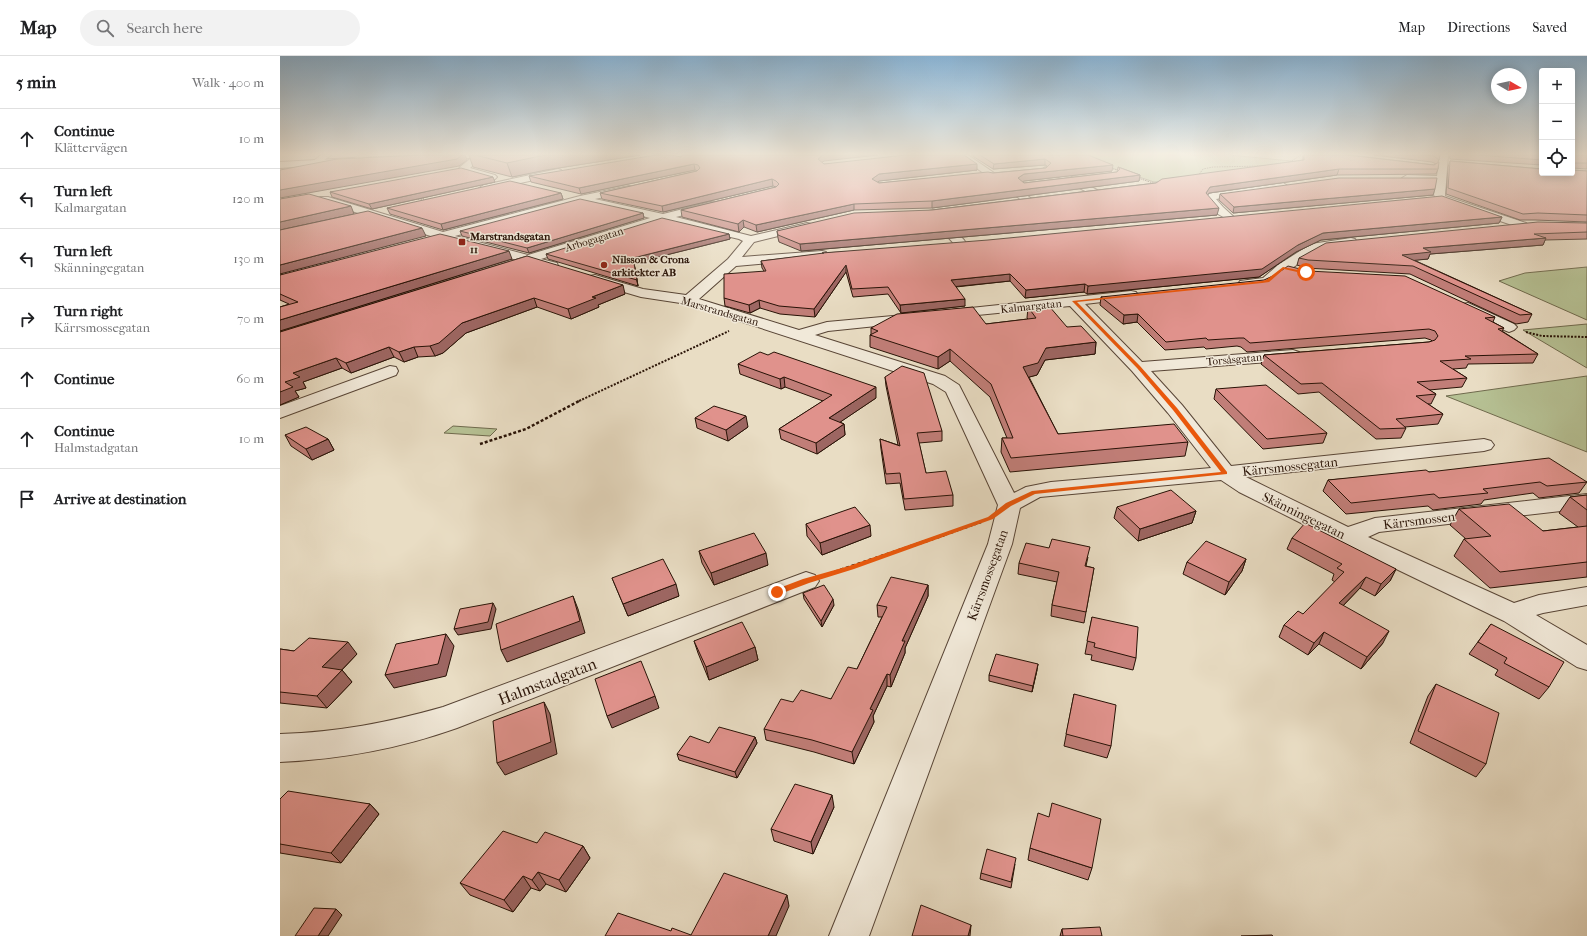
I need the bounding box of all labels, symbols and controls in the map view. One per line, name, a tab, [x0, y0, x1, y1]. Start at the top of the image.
search box	[80, 10, 360, 46]
text: Map	[20, 17, 56, 39]
icon: search	[94, 17, 116, 39]
text: Search here	[126, 19, 203, 37]
text: Map	[1398, 19, 1425, 36]
text: Directions	[1447, 19, 1510, 36]
text: Saved	[1532, 19, 1567, 36]
north arrow	[1491, 68, 1527, 104]
map controls	[1539, 68, 1575, 176]
button: +	[1539, 68, 1575, 104]
text: 5 min	[16, 72, 56, 92]
text: Walk · 400 m	[192, 75, 264, 90]
button: −	[1539, 104, 1575, 140]
text: Continue	[54, 122, 114, 140]
icon: ahead	[16, 128, 38, 150]
text: 10 m	[239, 131, 264, 146]
text: Klättervägen	[54, 140, 128, 155]
button: locate	[1539, 140, 1575, 176]
text: Turn left	[54, 182, 112, 200]
icon: left	[16, 188, 38, 210]
text: 120 m	[232, 191, 264, 206]
text: Kalmargatan	[54, 200, 127, 215]
street label: Arbogagatan	[562, 224, 626, 255]
place label: Marstrandsgatan 11	[469, 230, 551, 256]
marker: Marstrandsgatan 11	[457, 237, 467, 247]
text: Turn left	[54, 242, 112, 260]
icon: left	[16, 248, 38, 270]
text: 130 m	[233, 251, 264, 266]
place label: Nilsson & Crona arkitekter AB	[612, 253, 690, 279]
text: Skänningegatan	[54, 260, 144, 275]
marker: Nilsson & Crona arkitekter AB	[599, 260, 609, 270]
route start	[1297, 263, 1315, 281]
street label: Marstrandsgatan	[679, 294, 761, 329]
street label: Kalmargatan	[1000, 297, 1063, 316]
text: Turn right	[54, 302, 123, 320]
icon: right	[16, 308, 38, 330]
text: 70 m	[237, 311, 264, 326]
text: Kärrsmossegatan	[54, 320, 150, 335]
street label: Torsåsgatan	[1206, 351, 1263, 368]
icon: ahead	[16, 368, 38, 390]
text: Continue	[54, 370, 114, 388]
text: 60 m	[236, 371, 264, 386]
text: Continue	[54, 422, 114, 440]
icon: ahead	[16, 428, 38, 450]
text: 10 m	[239, 431, 264, 446]
text: Halmstadgatan	[54, 440, 138, 455]
street label: Kärrsmossegatan	[1242, 454, 1339, 479]
icon: arrive	[16, 488, 38, 510]
street label: Skänningegatan	[1260, 489, 1348, 542]
text: Arrive at destination	[54, 490, 186, 508]
street label: Kärrsmossen	[1382, 509, 1456, 532]
street label: Kärrsmossegatan	[964, 527, 1011, 623]
route end	[768, 583, 786, 601]
street label: Halmstadgatan	[495, 654, 600, 709]

